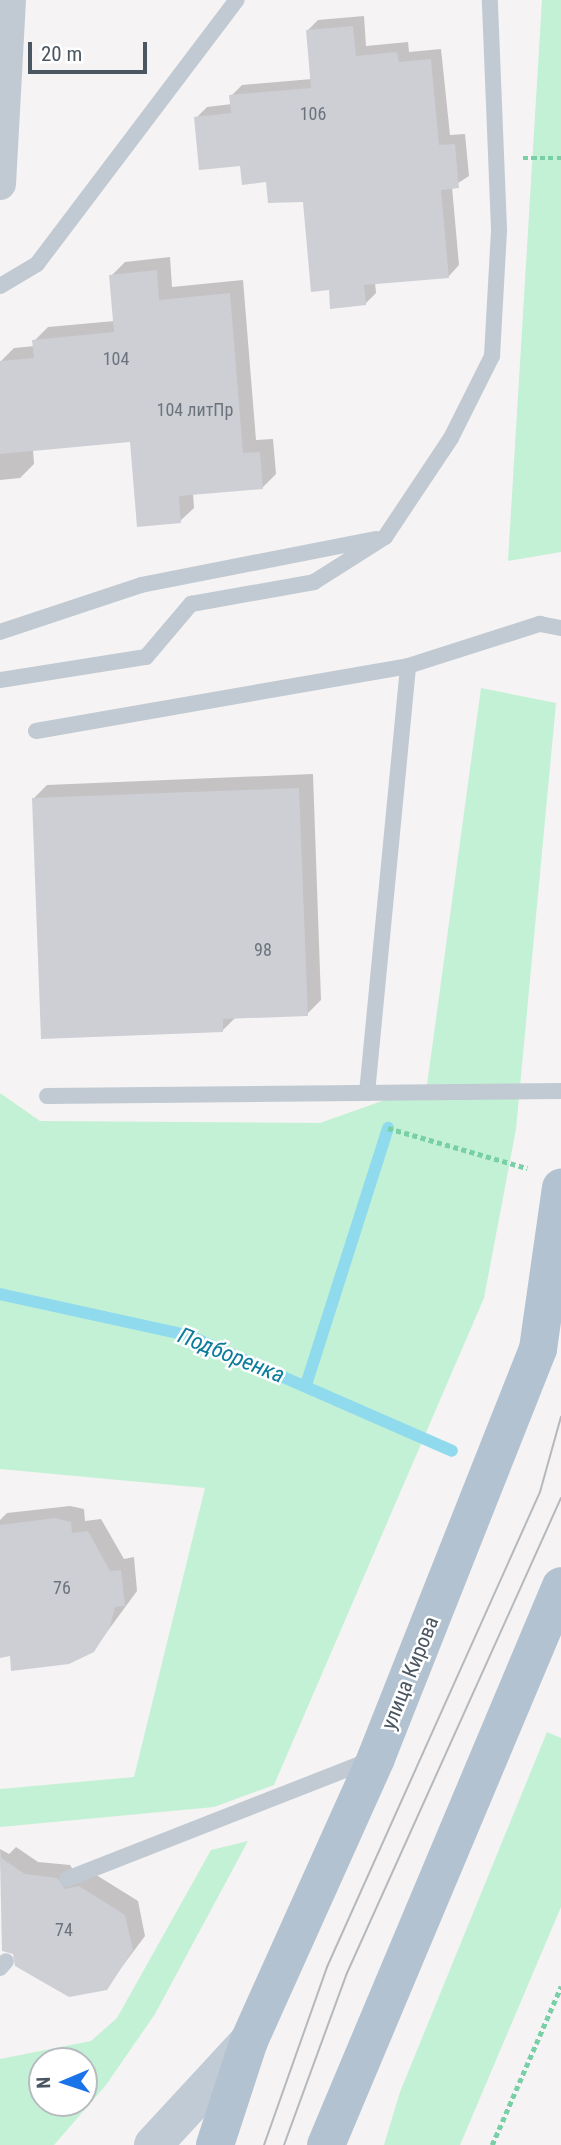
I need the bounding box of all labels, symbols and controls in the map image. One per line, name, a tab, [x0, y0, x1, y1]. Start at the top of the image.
scale bar	[32, 28, 150, 72]
text: 20 m	[41, 42, 82, 66]
house number: 106	[300, 103, 326, 125]
house number: 104	[103, 348, 129, 370]
house number: 104 литПр	[157, 399, 233, 421]
house number: 98	[254, 939, 272, 961]
water label: Подборенка	[174, 1322, 288, 1390]
house number: 76	[53, 1577, 71, 1599]
street label: улица Кирова	[376, 1613, 444, 1733]
house number: 74	[55, 1919, 73, 1941]
north arrow	[28, 2047, 98, 2117]
text: N	[32, 2076, 55, 2089]

